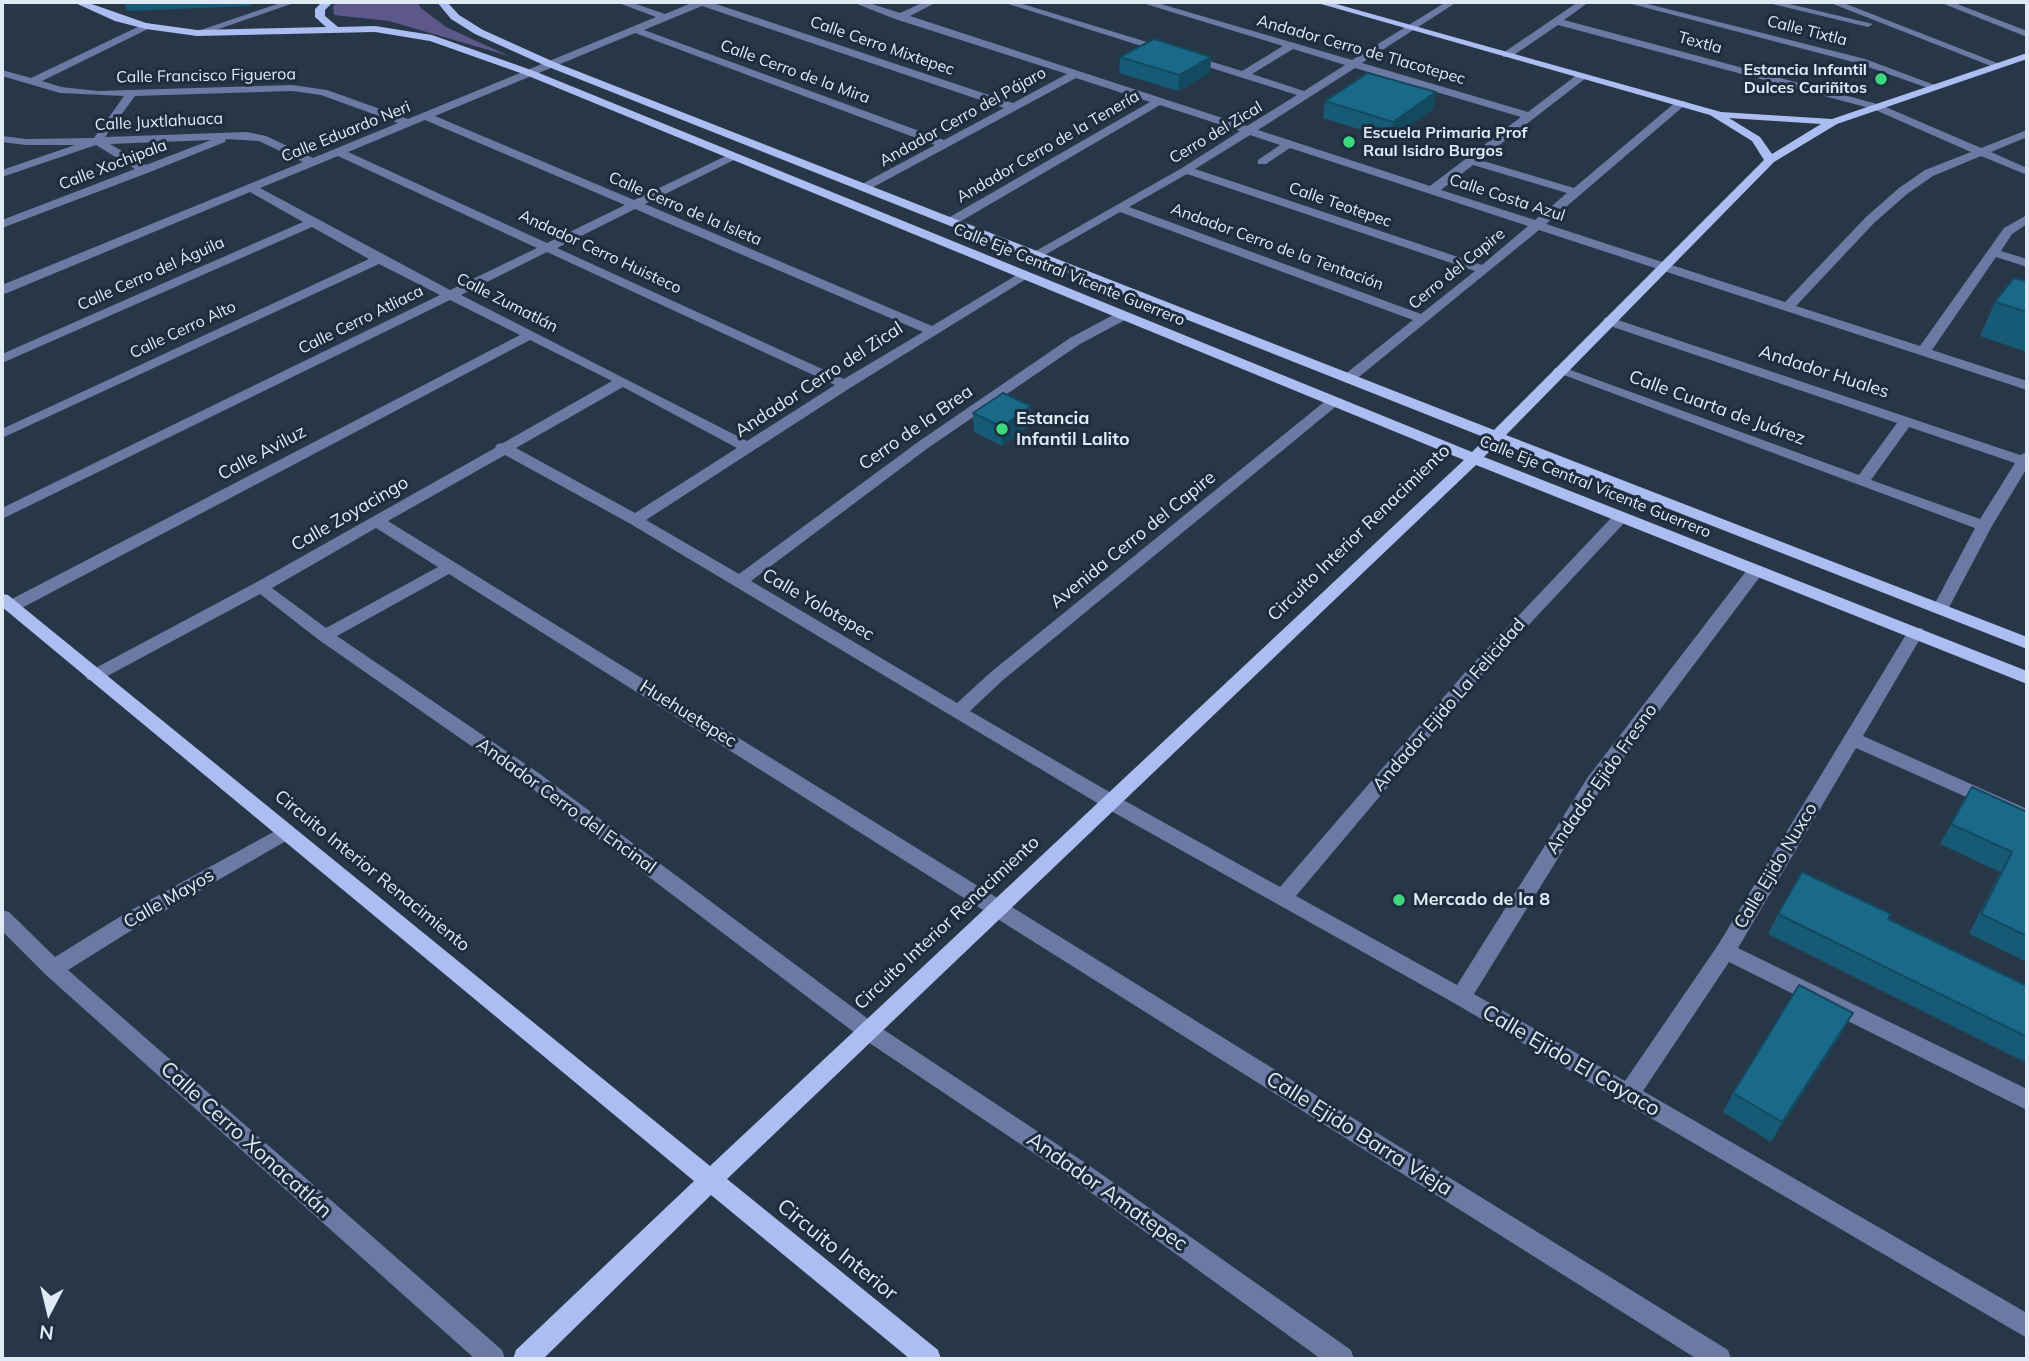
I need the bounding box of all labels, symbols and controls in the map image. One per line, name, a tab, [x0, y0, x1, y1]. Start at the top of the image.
street label: Andador Cerro de Tlacotepec	[1255, 11, 1467, 89]
street label: Calle Cerro Mixtepec	[807, 12, 957, 80]
street label: Calle Tixtla	[1765, 12, 1849, 50]
street label: Textla	[1676, 28, 1724, 58]
street label: Calle Cerro de la Mira	[718, 36, 872, 108]
place label: Estancia Infantil Dulces Cariñitos	[1743, 60, 1867, 98]
street label: Andador Cerro del Pájaro	[876, 63, 1050, 171]
street label: Calle Francisco Figueroa	[116, 65, 296, 87]
marker: Estancia Infantil Dulces Cariñitos	[1873, 71, 1889, 87]
street label: Andador Cerro de la Tenería	[953, 87, 1143, 207]
street label: Calle Eduardo Neri	[279, 97, 413, 167]
street label: Cerro del Zical	[1166, 98, 1266, 168]
street label: Calle Juxtlahuaca	[94, 109, 224, 135]
place label: Escuela Primaria Prof Raul Isidro Burgos	[1363, 123, 1527, 161]
marker: Escuela Primaria Prof Raul Isidro Burgos	[1341, 134, 1357, 150]
street label: Calle Xochipala	[56, 136, 170, 194]
street label: Calle Cerro de la Isleta	[606, 168, 764, 250]
street label: Calle Costa Azul	[1447, 170, 1567, 226]
street label: Calle Teotepec	[1286, 178, 1394, 232]
street label: Andador Cerro de la Tentación	[1168, 200, 1386, 294]
street label: Andador Cerro Huisteco	[516, 206, 684, 298]
street label: Calle Eje Central Vicente Guerrero	[950, 220, 1188, 330]
street label: Cerro del Capire	[1405, 224, 1509, 314]
street label: Calle Cerro del Águila	[75, 233, 227, 315]
street label: Calle Zumatlán	[453, 269, 561, 337]
street label: Calle Cerro Atliaca	[295, 281, 427, 359]
street label: Calle Cerro Alto	[127, 297, 239, 363]
street label: Andador Cerro del Zical	[731, 318, 907, 442]
street label: Andador Huales	[1756, 341, 1892, 403]
street label: Calle Cuarta de Juárez	[1626, 366, 1808, 450]
street label: Cerro de la Brea	[855, 381, 977, 475]
place label: Estancia Infantil Lalito	[1016, 408, 1130, 450]
street label: Calle Aviluz	[214, 421, 310, 485]
marker: Estancia Infantil Lalito	[994, 421, 1010, 437]
street label: Calle Eje Central Vicente Guerrero	[1476, 432, 1714, 542]
street label: Circuito Interior Renacimiento	[1263, 440, 1455, 626]
street label: Avenida Cerro del Capire	[1046, 467, 1220, 613]
street label: Calle Zoyacingo	[288, 472, 412, 556]
street label: Calle Yolotepec	[758, 564, 878, 646]
street label: Andador Ejido La Felicidad	[1368, 614, 1530, 796]
street label: Huehuetepec	[636, 676, 740, 752]
street label: Andador Ejido Fresno	[1542, 700, 1662, 858]
street label: Andador Cerro del Encinal	[472, 734, 660, 878]
street label: Circuito Interior Renacimiento	[270, 786, 474, 956]
street label: Calle Ejido Nuxco	[1730, 799, 1822, 933]
street label: Circuito Interior Renacimiento	[850, 832, 1044, 1014]
street label: Calle Mayos	[120, 864, 218, 934]
place label: Mercado de la 8	[1413, 889, 1550, 911]
marker: Mercado de la 8	[1391, 892, 1407, 908]
street label: Calle Ejido El Cayaco	[1478, 1000, 1664, 1122]
street label: Calle Cerro Xonacatlán	[155, 1056, 337, 1224]
street label: Calle Ejido Barra Vieja	[1261, 1066, 1457, 1202]
street label: Andador Amatepec	[1022, 1127, 1192, 1257]
street label: Circuito Interior	[772, 1194, 902, 1306]
north arrow	[14, 1277, 84, 1347]
text: N	[38, 1320, 55, 1346]

